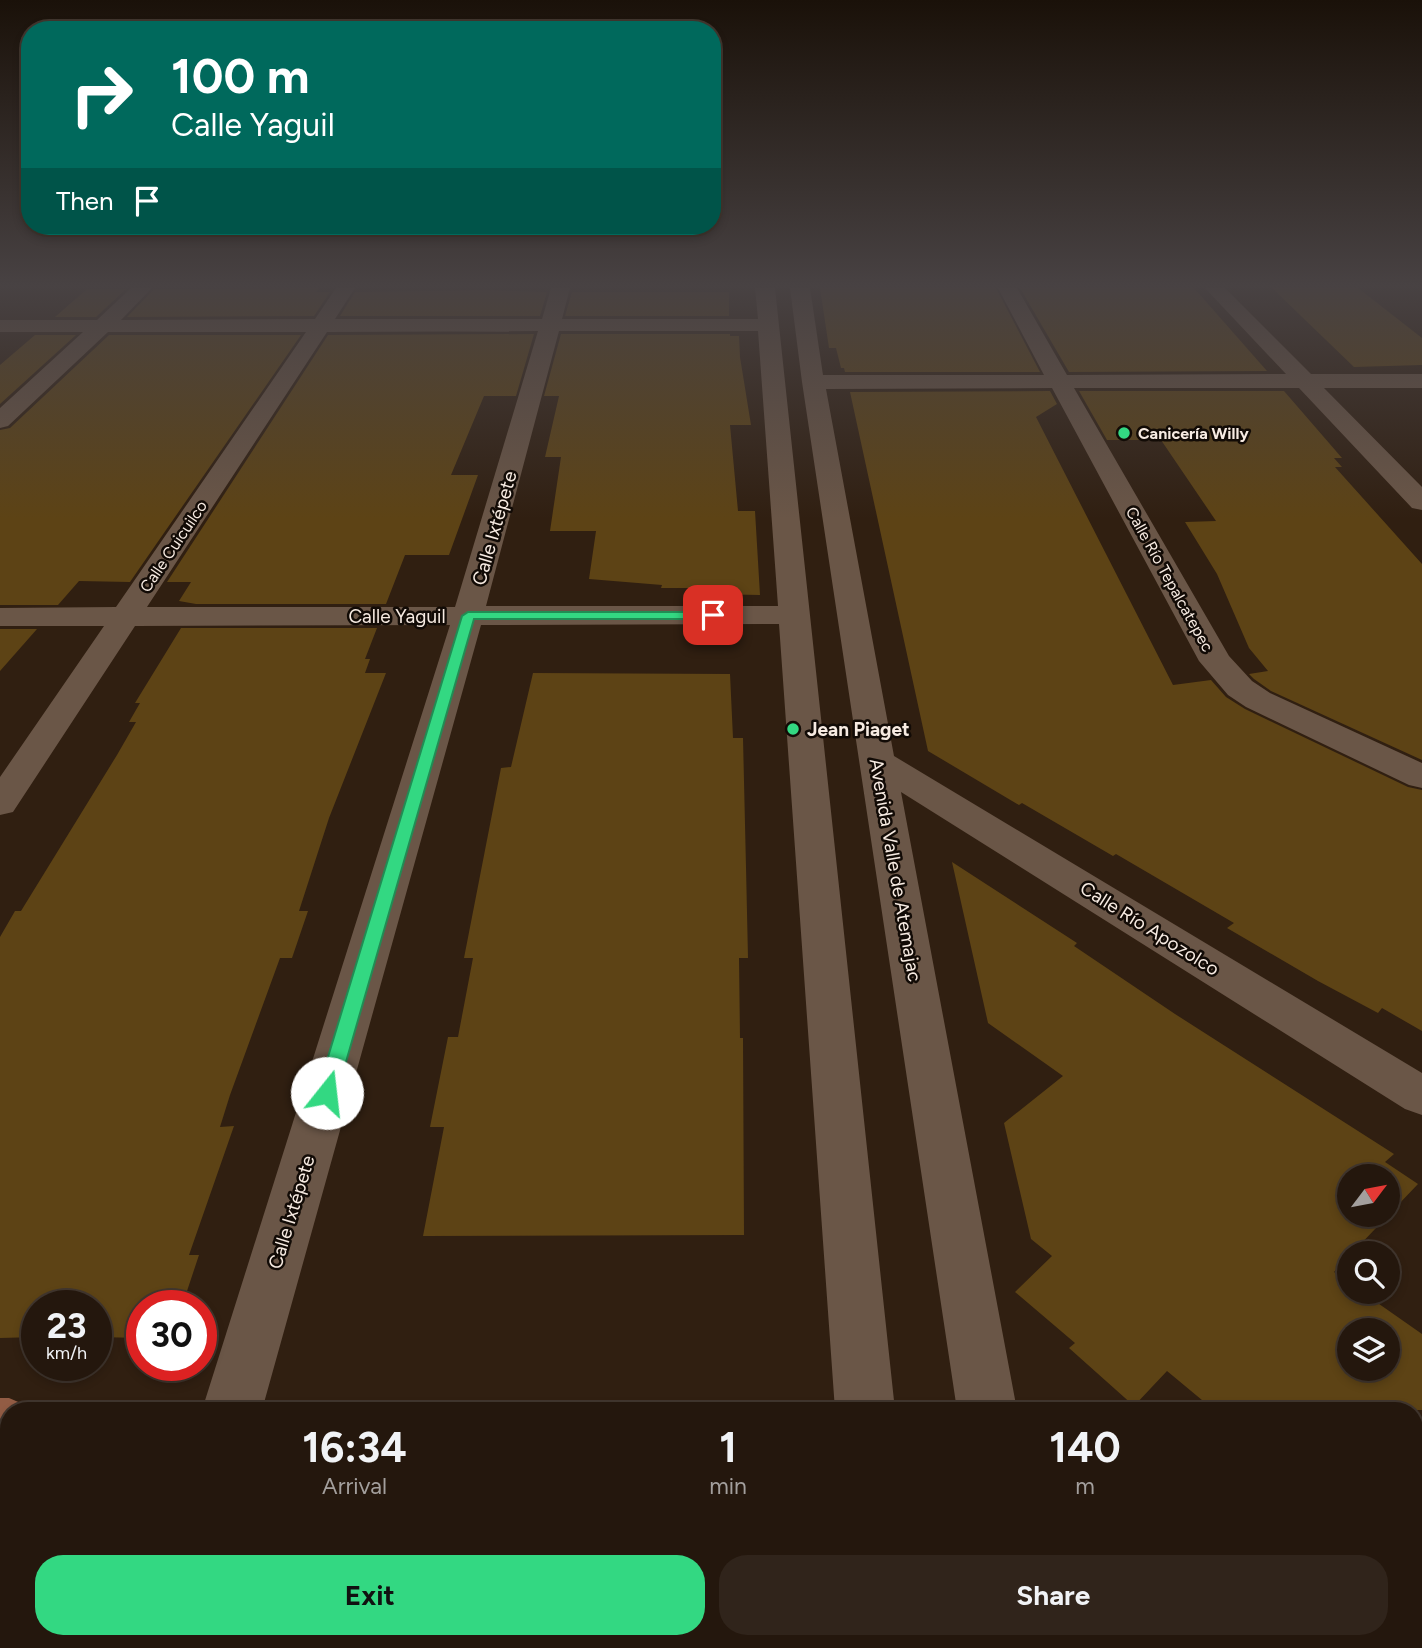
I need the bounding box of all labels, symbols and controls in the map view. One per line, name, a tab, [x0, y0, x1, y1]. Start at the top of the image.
text: 100 m	[171, 46, 310, 105]
icon: right	[56, 49, 147, 140]
text: Calle Yaguil	[171, 106, 335, 144]
icon: arrive	[128, 182, 166, 220]
text: Then	[56, 185, 114, 217]
place label: Canicería Willy	[1138, 424, 1249, 443]
marker: Canicería Willy	[1116, 425, 1132, 441]
street label: Calle Ixtépete	[467, 468, 522, 588]
street label: Calle Cuicuilco	[136, 497, 211, 596]
street label: Calle Río Tepalcatepec	[1122, 504, 1217, 655]
pin	[683, 585, 743, 645]
icon: arrive	[694, 596, 732, 634]
street label: Calle Yaguil	[348, 605, 446, 628]
place label: Jean Piaget	[807, 718, 910, 741]
marker: Jean Piaget	[785, 721, 801, 737]
street label: Avenida Valle de Atemajac	[865, 757, 926, 983]
street label: Calle Río Apozolco	[1076, 876, 1224, 981]
position arrow	[290, 1056, 364, 1130]
street label: Calle Ixtépete	[263, 1153, 320, 1272]
north arrow	[1337, 1164, 1400, 1227]
map controls	[1337, 1164, 1400, 1381]
button: search	[1337, 1241, 1400, 1304]
speed limit sign: 30	[126, 1290, 217, 1381]
text: 23	[47, 1305, 86, 1347]
button: layers	[1337, 1318, 1400, 1381]
text: km/h	[46, 1342, 87, 1364]
text: 16:34	[302, 1422, 407, 1473]
text: 1	[719, 1422, 737, 1473]
text: 140	[1049, 1422, 1121, 1473]
text: Arrival	[322, 1472, 387, 1500]
text: min	[709, 1472, 747, 1500]
text: m	[1075, 1472, 1095, 1500]
button: Exit	[35, 1555, 705, 1635]
button: Share	[719, 1555, 1388, 1635]

